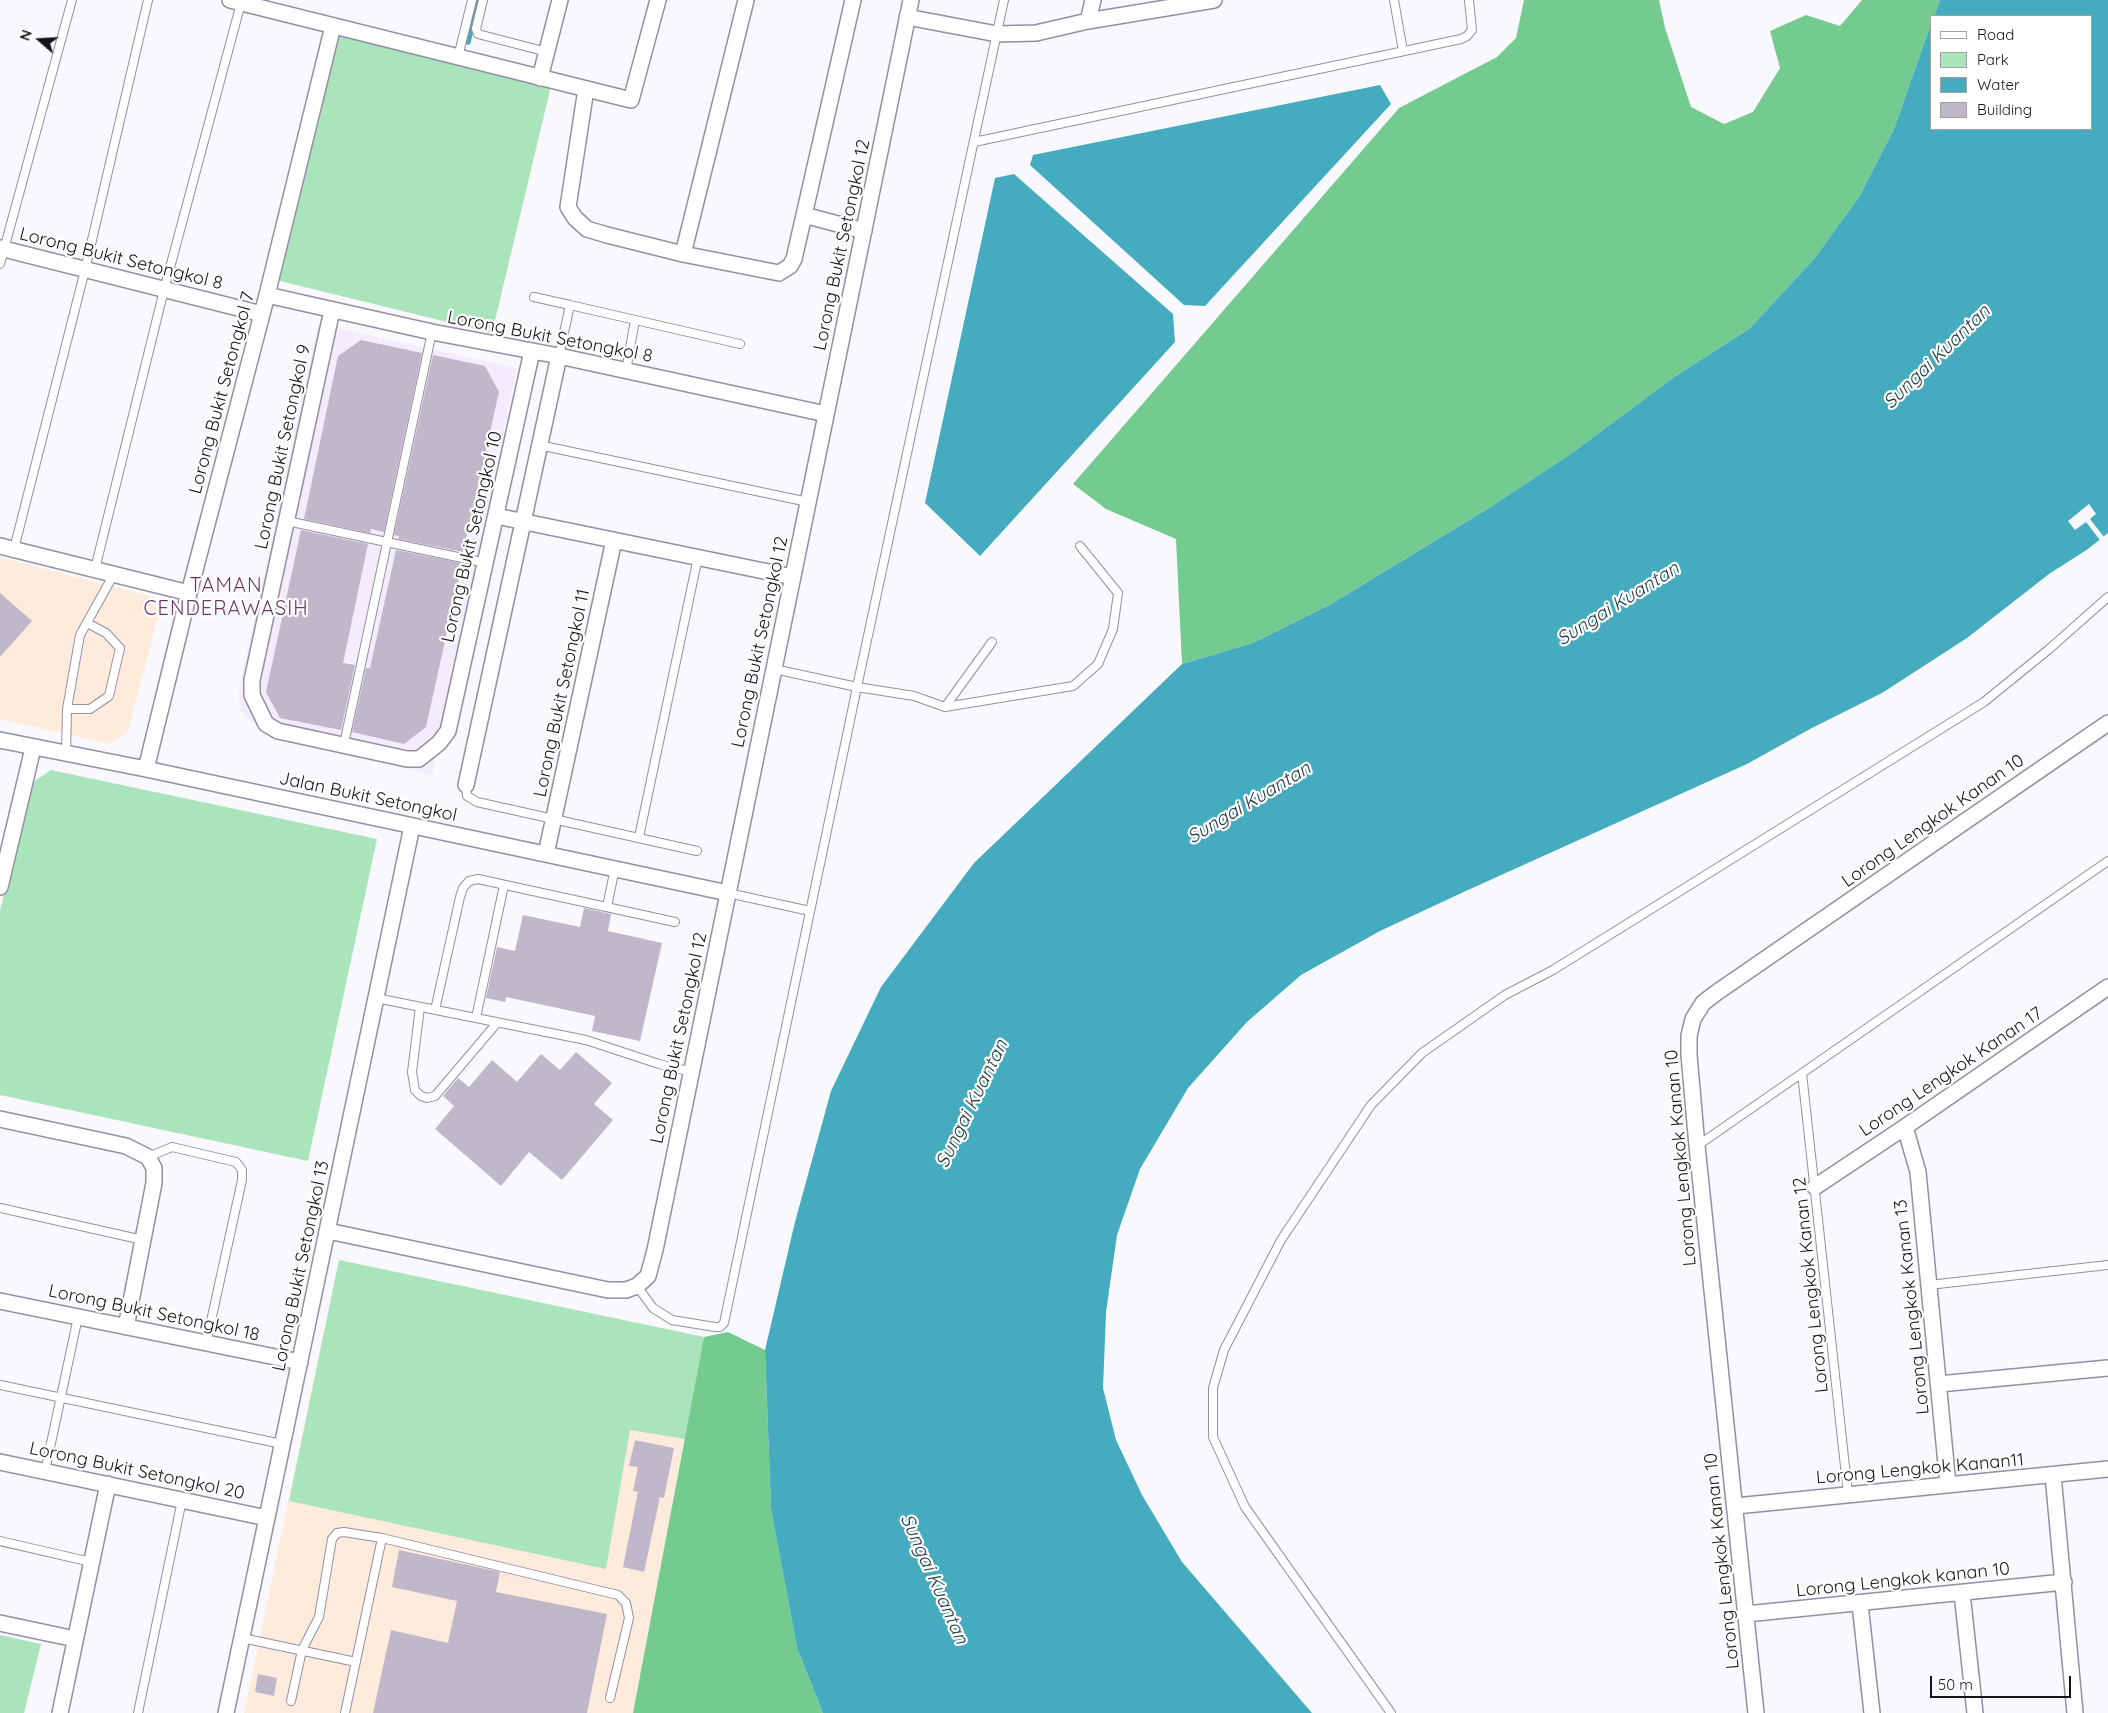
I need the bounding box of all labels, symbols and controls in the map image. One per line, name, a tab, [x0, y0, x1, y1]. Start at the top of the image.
north arrow	[15, 15, 65, 65]
legend	[1930, 15, 2093, 130]
text: Road	[1977, 25, 2014, 44]
text: N	[16, 27, 36, 43]
text: Park	[1977, 50, 2009, 69]
text: Water	[1977, 75, 2020, 94]
text: Building	[1977, 100, 2032, 119]
street label: Lorong Bukit Setongkol 12	[809, 137, 875, 353]
street label: Lorong Bukit Setongkol 8	[17, 223, 225, 295]
street label: Lorong Bukit Setongkol 7	[185, 290, 259, 496]
water label: Sungai Kuantan	[1879, 300, 1995, 414]
street label: Lorong Bukit Setongkol 8	[446, 307, 654, 367]
street label: Lorong Bukit Setongkol 9	[251, 343, 315, 551]
street label: Lorong Bukit Setongkol 10	[437, 429, 507, 645]
street label: Lorong Bukit Setongkol 12	[727, 534, 793, 750]
water label: Sungai Kuantan	[1553, 557, 1683, 651]
district label: TAMAN CENDERAWASIH	[142, 574, 310, 621]
street label: Lorong Bukit Setongkol 11	[529, 587, 595, 799]
street label: Lorong Lengkok Kanan 10	[1838, 750, 2028, 892]
water label: Sungai Kuantan	[1183, 757, 1315, 849]
street label: Jalan Bukit Setongkol	[277, 768, 459, 826]
street label: Lorong Bukit Setongkol 12	[646, 930, 712, 1146]
street label: Lorong Lengkok Kanan 17	[1855, 1003, 2047, 1141]
water label: Sungai Kuantan	[931, 1036, 1013, 1172]
street label: Lorong Lengkok Kanan 10	[1661, 1049, 1701, 1267]
street label: Lorong Bukit Setongkol 13	[268, 1159, 334, 1373]
street label: Lorong Lengkok Kanan 12	[1789, 1176, 1833, 1394]
street label: Lorong Lengkok Kanan 13	[1890, 1198, 1934, 1416]
street label: Lorong Bukit Setongkol 18	[47, 1280, 261, 1346]
street label: Lorong Bukit Setongkol 20	[27, 1438, 247, 1504]
street label: Lorong Lengkok Kanan11	[1815, 1449, 2025, 1489]
street label: Lorong Lengkok Kanan 10	[1700, 1452, 1744, 1670]
water label: Sungai Kuantan	[895, 1510, 973, 1648]
street label: Lorong Lengkok kanan 10	[1795, 1558, 2011, 1602]
scale bar	[1933, 1666, 2074, 1698]
text: 50 m	[1938, 1675, 1973, 1694]

